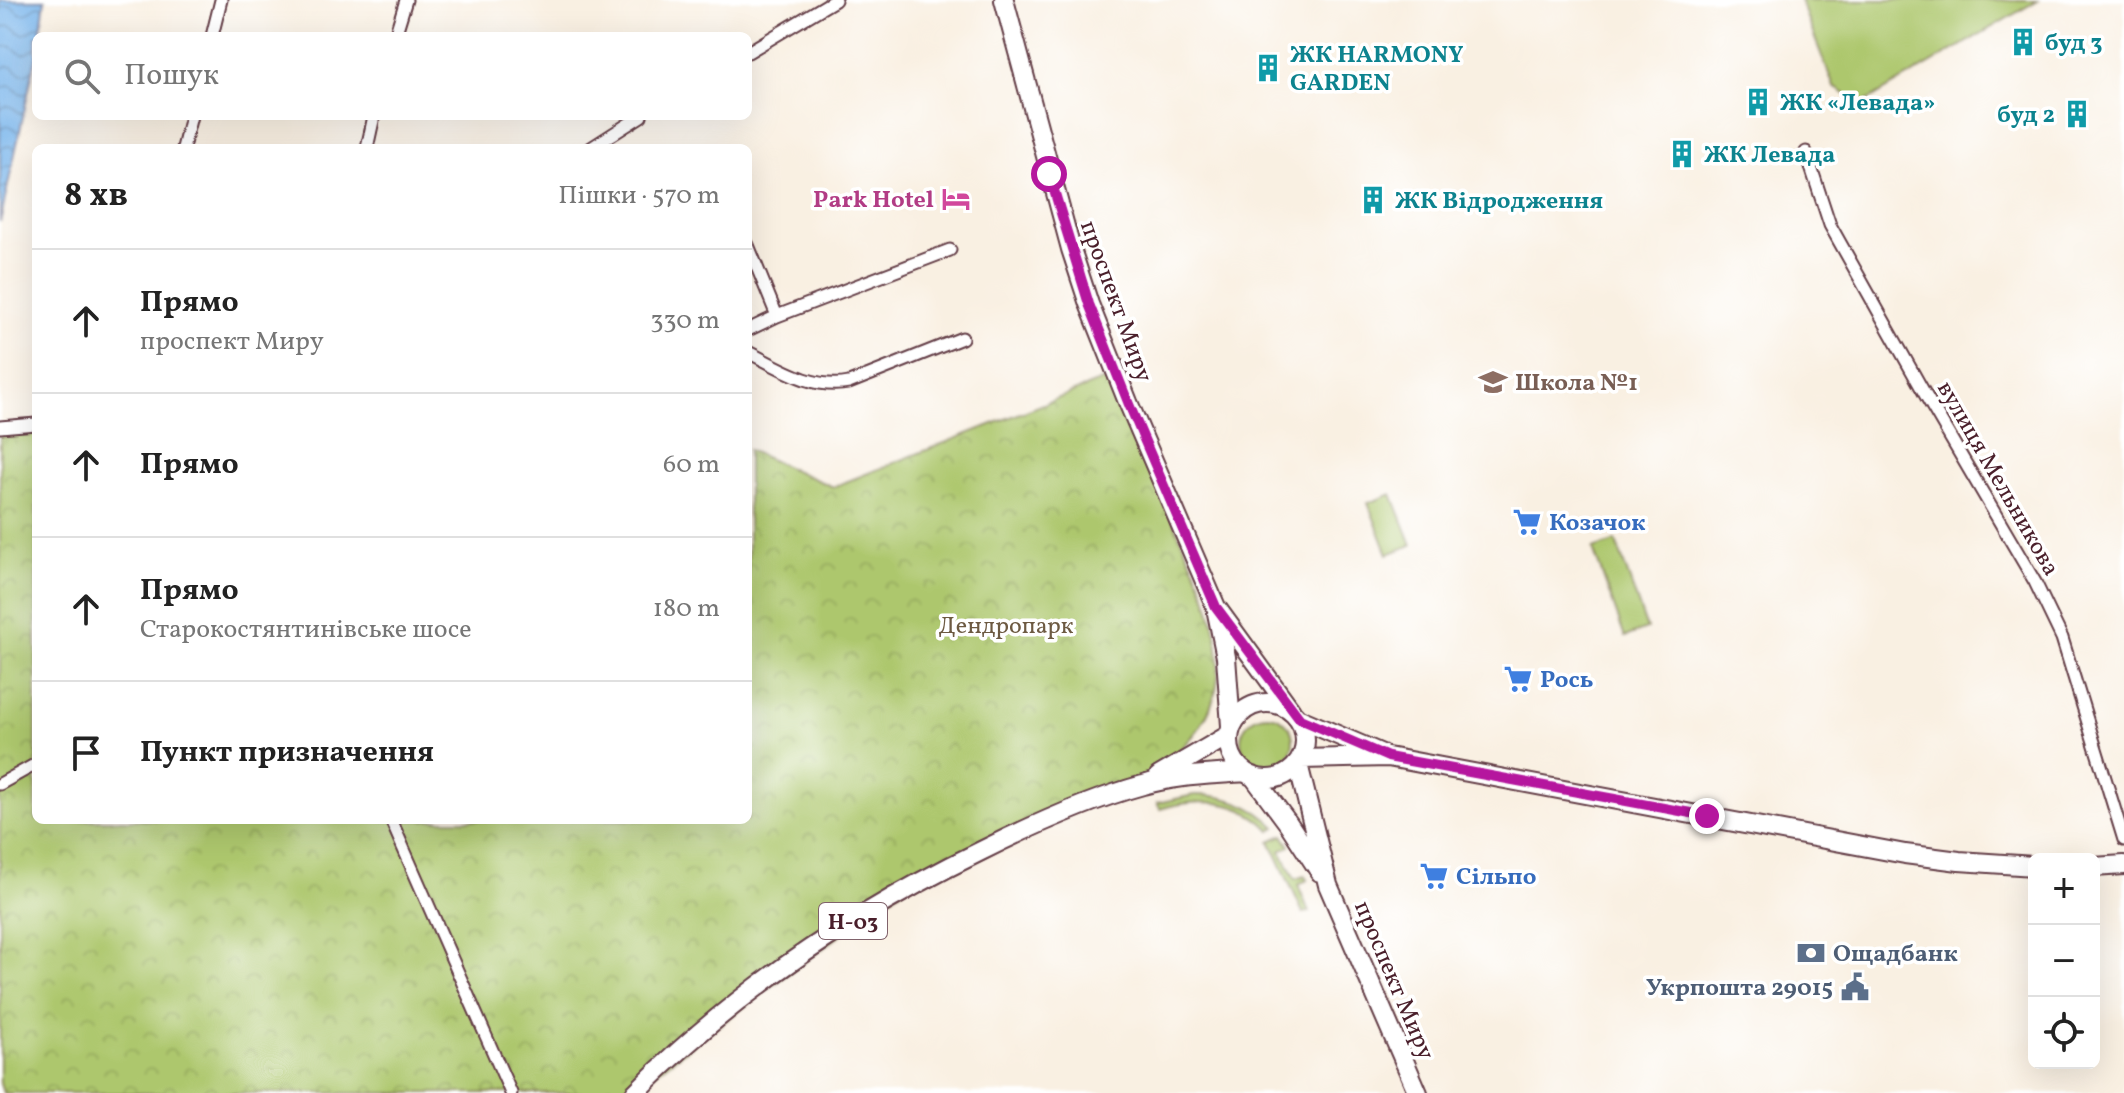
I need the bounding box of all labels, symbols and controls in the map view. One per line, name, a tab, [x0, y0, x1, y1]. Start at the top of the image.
building icon: буд 3	[2008, 27, 2038, 57]
place label: буд 3	[2045, 27, 2103, 61]
search box	[32, 32, 752, 120]
place label: ЖК HARMONY GARDEN	[1290, 39, 1463, 101]
building icon: ЖК HARMONY GARDEN	[1253, 53, 1283, 83]
icon: search	[60, 54, 104, 98]
text: Пошук	[124, 55, 219, 97]
building icon: ЖК «Левада»	[1743, 87, 1773, 117]
place label: ЖК «Левада»	[1780, 87, 1935, 121]
place label: буд 2	[1997, 99, 2055, 133]
building icon: буд 2	[2062, 99, 2092, 129]
building icon: ЖК Левада	[1667, 139, 1697, 169]
place label: ЖК Левада	[1704, 139, 1835, 173]
route start	[1031, 156, 1067, 192]
text: 8 хв	[64, 173, 128, 220]
text: Пішки · 570 m	[558, 178, 720, 214]
place label: Park Hotel	[813, 184, 934, 218]
hotel icon: Park Hotel	[941, 184, 971, 214]
building icon: ЖК Відродження	[1358, 185, 1388, 215]
place label: ЖК Відродження	[1395, 185, 1603, 219]
street label: проспект Миру	[1070, 216, 1160, 387]
text: Прямо	[140, 282, 239, 324]
icon: ahead	[64, 299, 108, 343]
text: 330 m	[650, 303, 720, 339]
text: проспект Миру	[140, 324, 324, 360]
school or university icon: Школа №1	[1478, 367, 1508, 397]
place label: Школа №1	[1515, 367, 1638, 401]
street label: вулиця Мельникова	[1928, 375, 2067, 583]
icon: ahead	[64, 443, 108, 487]
text: Прямо	[140, 444, 239, 486]
text: 60 m	[663, 447, 720, 483]
supermarket icon: Козачок	[1512, 507, 1542, 537]
place label: Козачок	[1549, 507, 1646, 541]
text: Прямо	[140, 570, 239, 612]
icon: ahead	[64, 587, 108, 631]
text: 180 m	[653, 591, 720, 627]
park label: Дендропарк	[938, 610, 1074, 644]
text: Старокостянтинівське шосе	[140, 612, 472, 648]
supermarket icon: Рось	[1503, 664, 1533, 694]
place label: Рось	[1540, 664, 1594, 698]
icon: arrive	[64, 731, 108, 775]
text: Пункт призначення	[140, 732, 434, 774]
route end	[1689, 798, 1725, 834]
map controls	[2028, 853, 2100, 1069]
button: +	[2028, 853, 2100, 925]
supermarket icon: Сільпо	[1419, 861, 1449, 891]
place label: Сільпо	[1456, 861, 1536, 895]
street label: проспект Миру	[1344, 896, 1442, 1066]
road number: Н-03	[819, 903, 887, 939]
button: −	[2028, 925, 2100, 997]
bank icon: Ощадбанк	[1796, 938, 1826, 968]
place label: Ощадбанк	[1833, 938, 1958, 972]
place label: Укрпошта 29015	[1646, 972, 1833, 1006]
public building icon: Укрпошта 29015	[1840, 972, 1870, 1002]
button: locate	[2028, 997, 2100, 1069]

